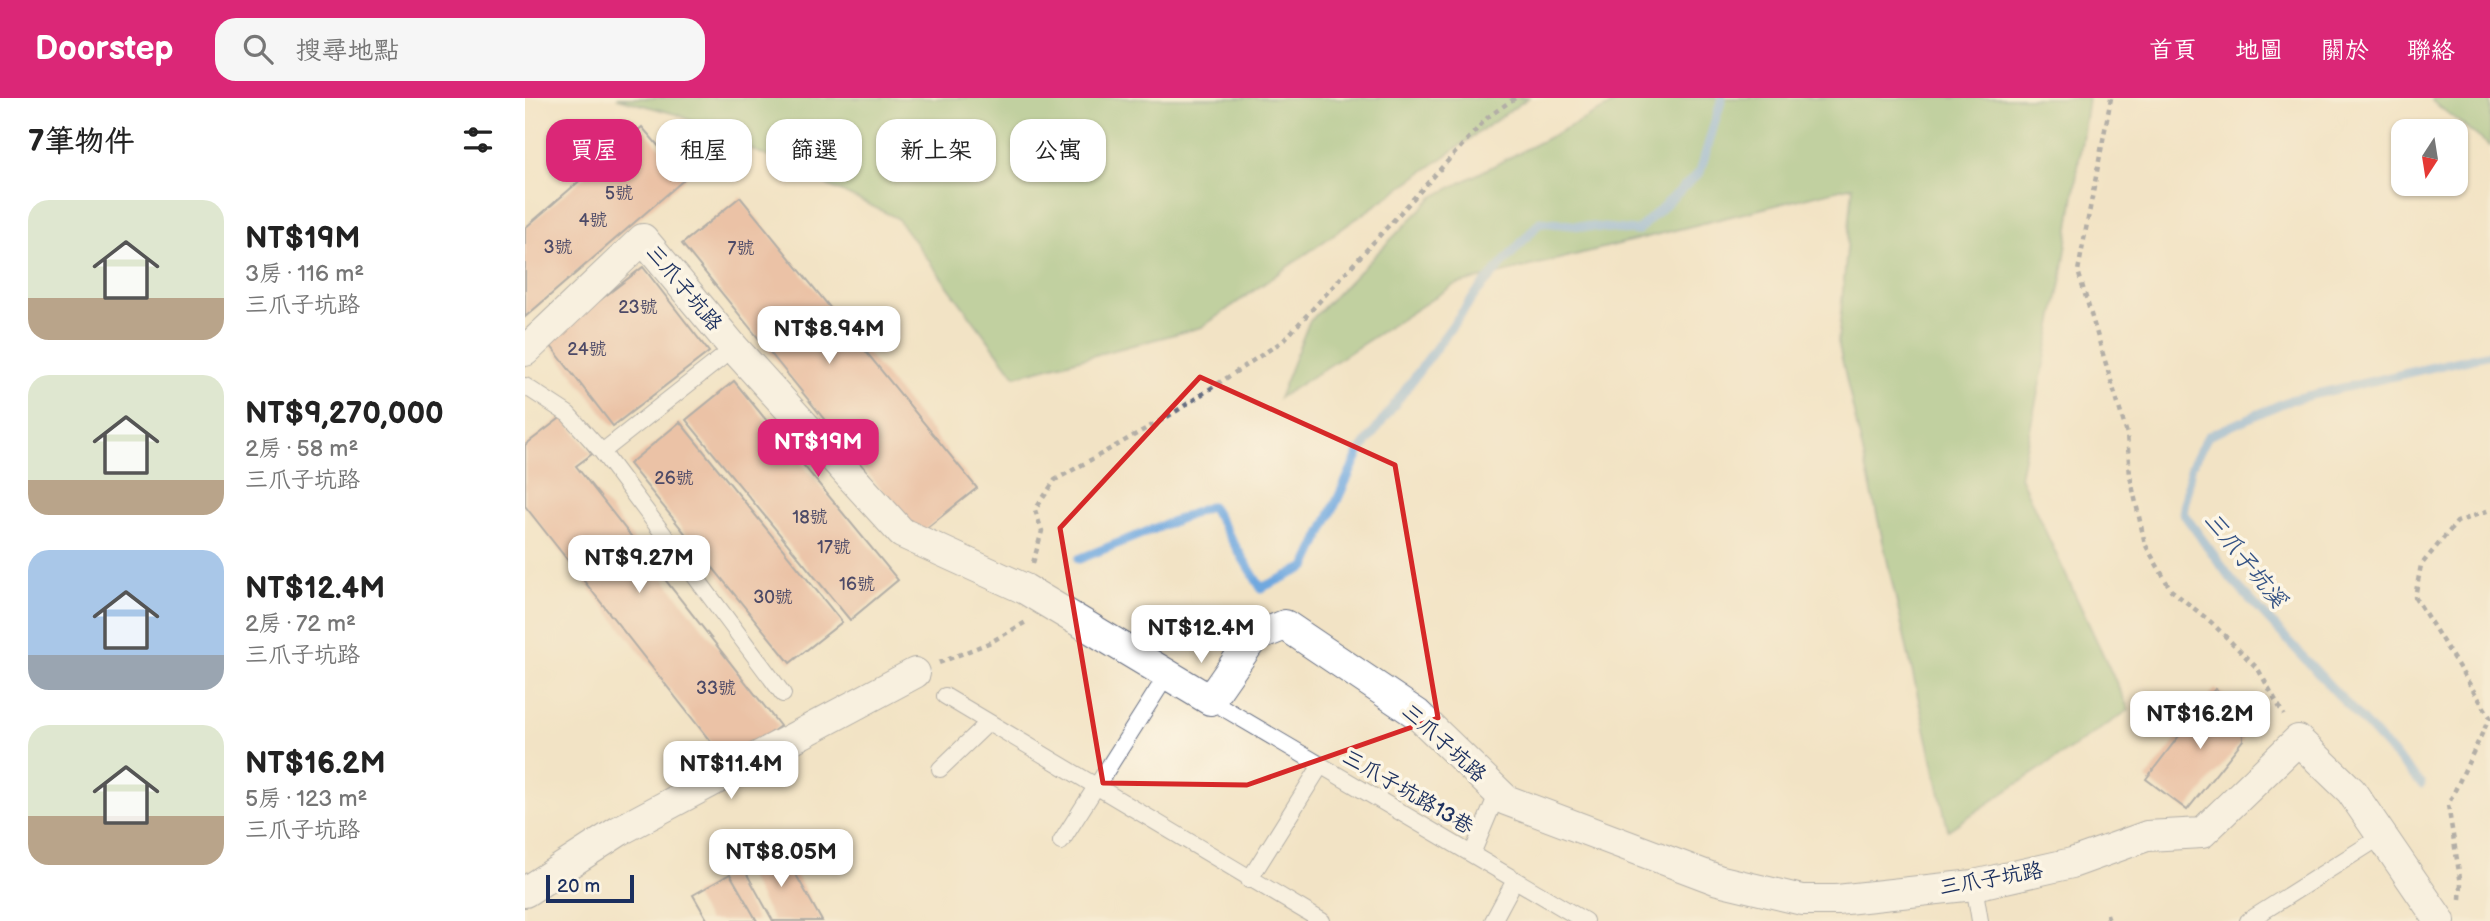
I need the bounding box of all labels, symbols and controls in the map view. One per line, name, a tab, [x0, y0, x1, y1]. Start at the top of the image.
search box	[215, 18, 705, 81]
text: Doorstep	[35, 29, 173, 69]
icon: search	[239, 30, 277, 68]
text: 搜尋地點	[295, 36, 399, 67]
text: 首頁	[2149, 36, 2197, 65]
text: 地圖	[2235, 36, 2283, 65]
text: 關於	[2321, 36, 2369, 65]
text: 聯絡	[2407, 36, 2455, 65]
chip: 買屋	[546, 119, 642, 182]
chip: 租屋	[656, 119, 752, 182]
chip: 篩選	[766, 119, 862, 182]
chip: 新上架	[876, 119, 996, 182]
chip: 公寓	[1010, 119, 1106, 182]
north arrow	[2391, 119, 2467, 196]
map controls	[2391, 119, 2468, 196]
icon: filters	[459, 121, 497, 159]
text: 7筆物件	[28, 124, 135, 160]
house number: 5號	[605, 183, 633, 204]
house number: 4號	[579, 210, 607, 231]
text: NT$19M	[245, 221, 360, 257]
icon: home	[84, 228, 168, 312]
house number: 3號	[543, 237, 573, 258]
house number: 7號	[728, 238, 754, 259]
street label: 三爪子坑路	[641, 240, 727, 336]
text: 3房 · 116 m²	[245, 260, 364, 288]
text: 三爪子坑路	[245, 291, 360, 319]
house number: 23號	[618, 297, 658, 318]
pin: NT$8.94M	[757, 306, 901, 366]
text: NT$8.94M	[773, 315, 885, 343]
house number: 24號	[567, 339, 607, 360]
text: NT$9,270,000	[245, 396, 444, 432]
icon: home	[84, 403, 168, 487]
pin: NT$19M	[761, 420, 875, 479]
text: NT$19M	[774, 428, 862, 456]
text: 2房 · 58 m²	[245, 435, 358, 463]
text: 三爪子坑路	[245, 466, 360, 494]
house number: 26號	[654, 468, 694, 489]
house number: 18號	[792, 507, 828, 528]
water label: 三爪子坑溪	[2198, 507, 2293, 615]
pin: NT$9.27M	[567, 536, 711, 595]
house number: 17號	[817, 537, 851, 558]
text: NT$9.27M	[584, 544, 694, 572]
text: NT$12.4M	[245, 571, 385, 607]
house number: 16號	[839, 574, 875, 595]
icon: home	[84, 578, 168, 662]
house number: 30號	[753, 587, 793, 608]
pin: NT$12.4M	[1129, 606, 1273, 665]
text: 2房 · 72 m²	[245, 610, 356, 638]
text: NT$12.4M	[1147, 614, 1255, 642]
text: 三爪子坑路	[245, 641, 360, 669]
house number: 33號	[696, 678, 736, 699]
pin: NT$16.2M	[2128, 692, 2272, 751]
street label: 三爪子坑路	[1397, 699, 1491, 787]
text: NT$16.2M	[2146, 700, 2254, 728]
pin: NT$11.4M	[659, 742, 803, 801]
street label: 三爪子坑路13巷	[1338, 744, 1478, 840]
text: NT$16.2M	[245, 746, 386, 782]
text: NT$11.4M	[679, 750, 783, 778]
icon: home	[84, 753, 168, 837]
text: 5房 · 123 m²	[245, 785, 368, 813]
text: 三爪子坑路	[245, 816, 360, 844]
pin: NT$8.05M	[709, 830, 853, 889]
text: NT$8.05M	[725, 838, 837, 866]
street label: 三爪子坑路	[1937, 858, 2045, 900]
scale bar	[546, 872, 633, 904]
text: 20 m	[557, 875, 600, 898]

